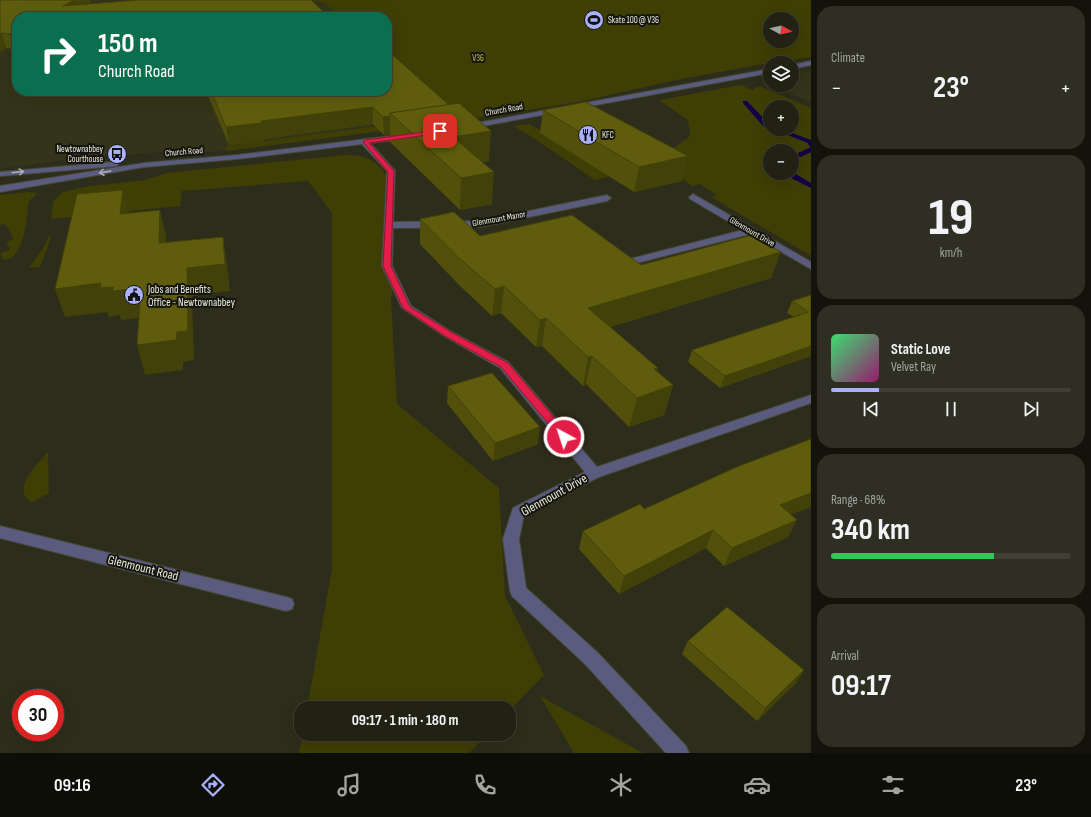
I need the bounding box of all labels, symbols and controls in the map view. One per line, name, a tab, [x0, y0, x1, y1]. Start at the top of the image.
sports icon: Skate 100 @ V36	[583, 9, 605, 31]
north arrow	[763, 12, 799, 48]
map controls	[763, 12, 799, 180]
place label: Skate 100 @ V36	[608, 15, 659, 26]
text: 150 m	[98, 27, 158, 60]
icon: right	[32, 28, 84, 80]
text: Climate	[831, 50, 865, 66]
park label: V36	[472, 53, 484, 64]
button: layers	[763, 56, 799, 92]
text: Church Road	[98, 61, 175, 82]
text: 23°	[933, 70, 969, 106]
text: −	[831, 75, 842, 102]
text: +	[1060, 75, 1071, 102]
button: +	[763, 100, 799, 136]
street label: Church Road	[484, 101, 524, 119]
pin	[423, 114, 457, 148]
icon: arrive	[429, 120, 451, 142]
restaurant icon: KFC	[577, 124, 599, 146]
place label: KFC	[602, 130, 614, 141]
bus stop icon: Newtownabbey Courthouse	[106, 143, 128, 165]
place label: Newtownabbey Courthouse	[57, 144, 104, 165]
button: −	[763, 144, 799, 180]
street label: Church Road	[164, 145, 204, 159]
one-way arrow	[11, 168, 24, 176]
one-way arrow	[99, 168, 112, 176]
text: 19	[928, 187, 974, 250]
street label: Glenmount Manor	[471, 209, 527, 229]
street label: Glenmount Drive	[727, 215, 777, 250]
text: km/h	[940, 245, 962, 261]
place label: Jobs and Benefits Office - Newtownabbey	[147, 283, 236, 309]
public building icon: Jobs and Benefits Office - Newtownabbey	[123, 284, 145, 306]
text: Static Love	[891, 340, 950, 359]
text: Velvet Ray	[891, 359, 936, 375]
icon: previous	[860, 398, 882, 420]
icon: pause	[940, 398, 962, 420]
icon: next	[1020, 398, 1042, 420]
position arrow	[543, 416, 585, 458]
street label: Glenmount Drive	[518, 470, 590, 520]
text: Range · 68%	[831, 492, 885, 508]
text: 340 km	[831, 512, 910, 548]
street label: Glenmount Road	[106, 551, 180, 585]
text: Arrival	[831, 648, 859, 664]
text: 09:17	[831, 668, 891, 704]
speed limit sign: 30	[12, 689, 64, 741]
text: 09:17 · 1 min · 180 m	[352, 711, 458, 730]
icon: directions	[199, 771, 227, 799]
icon: music	[335, 771, 363, 799]
icon: phone	[471, 771, 499, 799]
icon: climate	[607, 771, 635, 799]
icon: car	[743, 771, 771, 799]
icon: filters	[879, 771, 907, 799]
text: 09:16	[54, 775, 91, 796]
text: 23°	[1015, 775, 1037, 796]

